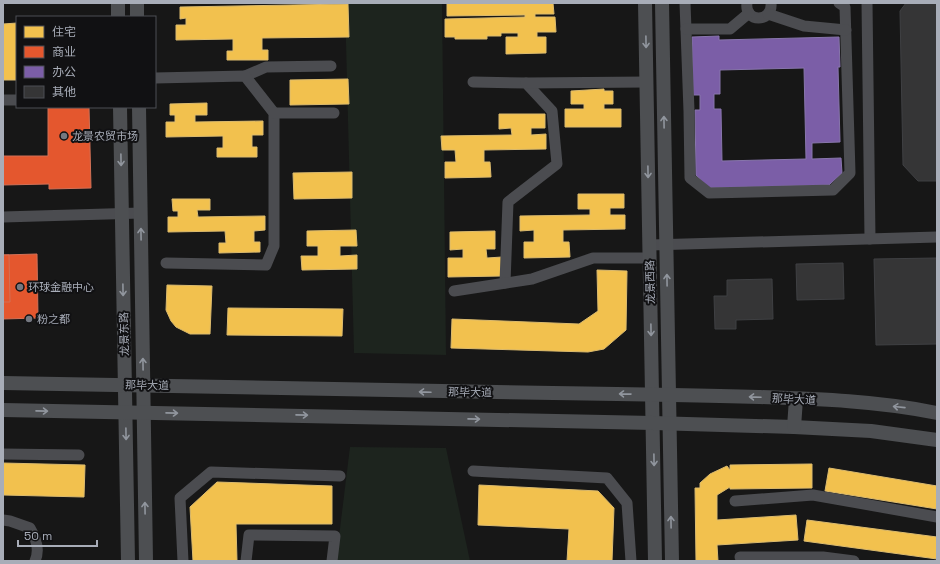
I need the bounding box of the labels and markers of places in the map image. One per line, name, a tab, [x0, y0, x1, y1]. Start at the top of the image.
place label: 龙景农贸市场	[72, 129, 138, 143]
marker: 龙景农贸市场	[59, 131, 69, 141]
place label: 环球金融中心	[28, 280, 94, 294]
marker: 环球金融中心	[15, 282, 25, 292]
place label: 粉之都	[37, 312, 70, 326]
marker: 粉之都	[24, 314, 34, 324]

